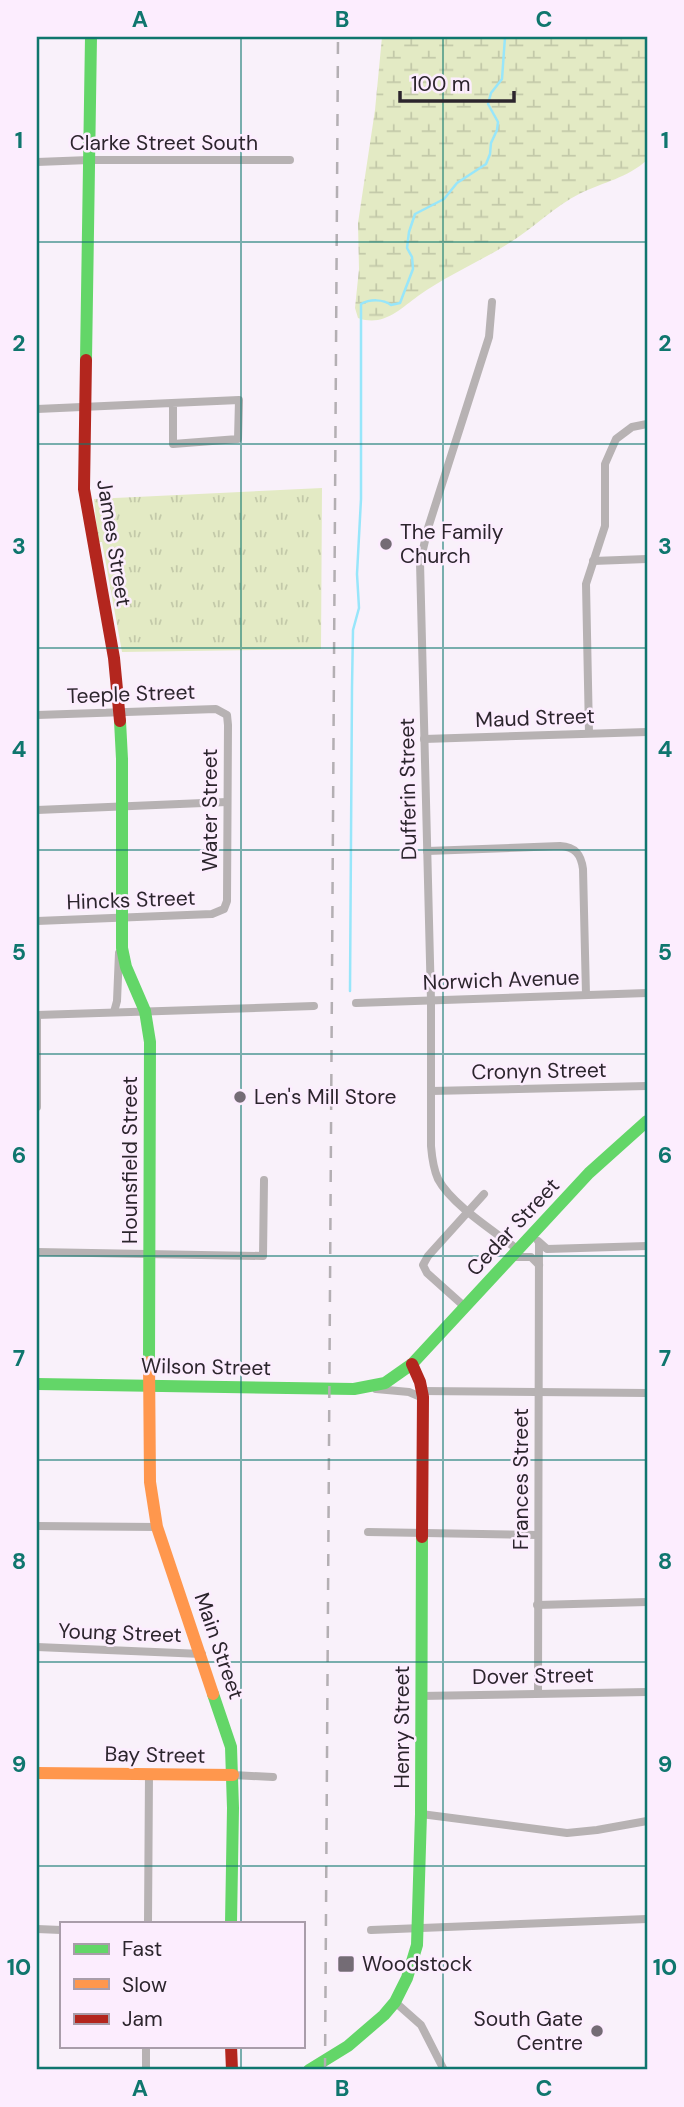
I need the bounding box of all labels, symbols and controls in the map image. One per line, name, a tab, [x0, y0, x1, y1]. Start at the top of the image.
text: A	[132, 4, 148, 34]
text: B	[335, 4, 349, 34]
text: C	[536, 4, 552, 34]
scale bar	[400, 60, 514, 104]
text: 100 m	[411, 70, 471, 98]
text: 1	[15, 125, 23, 155]
text: 1	[661, 125, 669, 155]
street label: Clarke Street South	[70, 129, 258, 157]
text: 2	[12, 328, 26, 358]
text: 2	[658, 328, 672, 358]
street label: James Street	[90, 477, 138, 609]
place label: The Family Church	[400, 518, 504, 570]
text: 3	[12, 531, 26, 561]
text: 3	[658, 531, 672, 561]
marker: The Family Church	[378, 536, 394, 552]
street label: Teeple Street	[66, 678, 196, 710]
street label: Maud Street	[475, 702, 595, 734]
street label: Dufferin Street	[393, 718, 423, 860]
text: 4	[12, 734, 27, 764]
text: 4	[658, 734, 673, 764]
street label: Water Street	[196, 748, 224, 872]
street label: Hincks Street	[66, 884, 196, 916]
text: 5	[12, 937, 26, 967]
text: 5	[658, 937, 672, 967]
street label: Norwich Avenue	[422, 963, 580, 997]
street label: Cronyn Street	[471, 1056, 607, 1086]
street label: Hounsfield Street	[116, 1076, 144, 1244]
place label: Len's Mill Store	[254, 1083, 397, 1111]
marker: Len's Mill Store	[232, 1089, 248, 1105]
text: 6	[12, 1140, 26, 1170]
text: 6	[658, 1140, 672, 1170]
street label: Cedar Street	[460, 1172, 566, 1282]
text: 7	[13, 1343, 25, 1373]
text: 7	[659, 1343, 671, 1373]
street label: Wilson Street	[141, 1352, 271, 1382]
street label: Frances Street	[507, 1408, 535, 1550]
text: 8	[12, 1546, 26, 1576]
text: 8	[658, 1546, 672, 1576]
street label: Main Street	[188, 1589, 250, 1703]
street label: Young Street	[58, 1617, 182, 1649]
street label: Dover Street	[472, 1661, 594, 1691]
street label: Henry Street	[388, 1666, 416, 1788]
street label: Bay Street	[104, 1740, 206, 1770]
text: 9	[12, 1749, 26, 1779]
text: 9	[658, 1749, 672, 1779]
legend	[60, 1922, 304, 2048]
text: Fast	[122, 1935, 162, 1963]
place label: Woodstock	[362, 1950, 473, 1978]
text: 10	[7, 1952, 31, 1982]
text: 10	[653, 1952, 677, 1982]
marker: Woodstock	[336, 1954, 356, 1974]
text: Slow	[122, 1971, 167, 1999]
text: Jam	[122, 2005, 163, 2033]
place label: South Gate Centre	[474, 2005, 583, 2057]
marker: South Gate Centre	[589, 2023, 605, 2039]
text: A	[132, 2073, 148, 2103]
text: B	[335, 2073, 349, 2103]
text: C	[536, 2073, 552, 2103]

